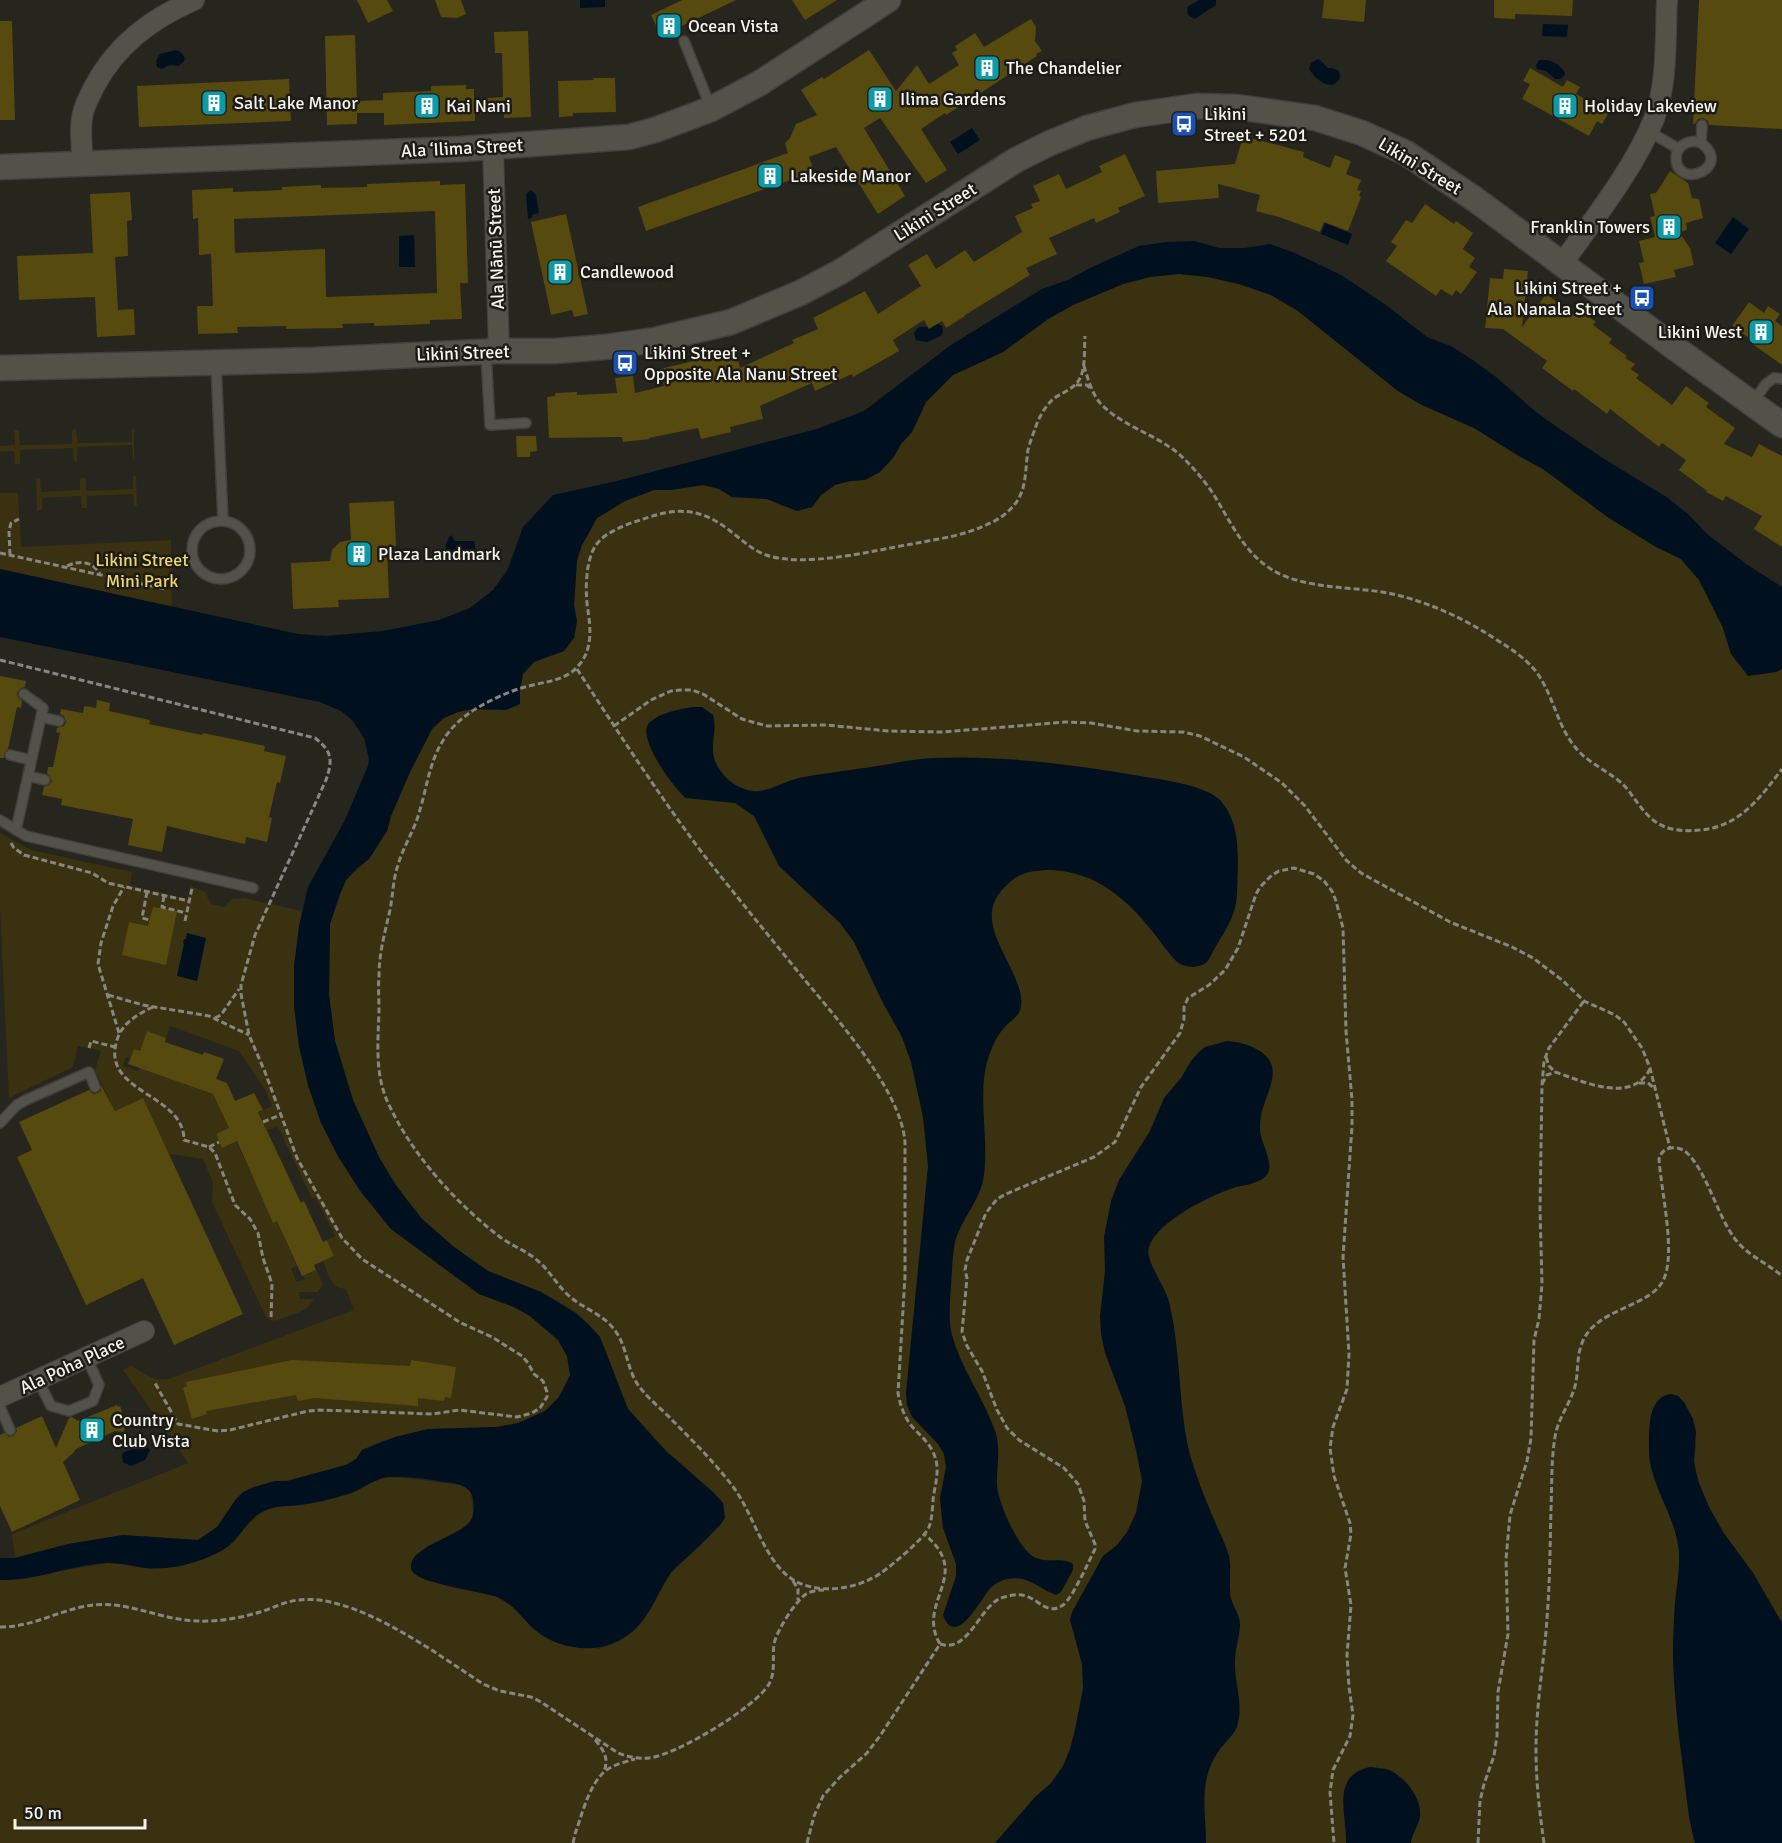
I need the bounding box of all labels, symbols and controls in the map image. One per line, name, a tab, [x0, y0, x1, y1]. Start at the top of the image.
building icon: Ocean Vista	[654, 11, 684, 41]
place label: Ocean Vista	[688, 15, 779, 37]
building icon: The Chandelier	[972, 53, 1002, 83]
place label: The Chandelier	[1006, 57, 1122, 79]
building icon: Ilima Gardens	[865, 84, 895, 114]
building icon: Salt Lake Manor	[199, 88, 229, 118]
place label: Ilima Gardens	[900, 88, 1006, 110]
building icon: Kai Nani	[412, 91, 442, 121]
building icon: Holiday Lakeview	[1550, 91, 1580, 121]
place label: Salt Lake Manor	[234, 92, 358, 114]
place label: Kai Nani	[446, 95, 511, 117]
place label: Holiday Lakeview	[1584, 95, 1717, 117]
place label: Likini Street + 5201	[1204, 103, 1307, 146]
bus stop icon: Likini Street + 5201	[1169, 109, 1199, 139]
street label: Likini Street	[1374, 133, 1466, 199]
street label: Ala ʻIlima Street	[400, 134, 524, 162]
building icon: Lakeside Manor	[755, 161, 785, 191]
place label: Lakeside Manor	[790, 165, 911, 187]
street label: Likini Street	[890, 178, 980, 246]
street label: Ala Nānū Street	[483, 188, 509, 310]
building icon: Franklin Towers	[1654, 212, 1684, 242]
place label: Franklin Towers	[1530, 216, 1650, 238]
building icon: Candlewood	[545, 257, 575, 287]
place label: Candlewood	[580, 261, 674, 283]
place label: Likini Street + Ala Nanala Street	[1487, 277, 1622, 320]
bus stop icon: Likini Street + Ala Nanala Street	[1627, 283, 1657, 313]
building icon: Likini West	[1746, 317, 1776, 347]
place label: Likini West	[1658, 321, 1742, 343]
street label: Likini Street	[416, 340, 510, 366]
place label: Likini Street + Opposite Ala Nanu Street	[644, 342, 837, 385]
bus stop icon: Likini Street + Opposite Ala Nanu Street	[610, 348, 640, 378]
building icon: Plaza Landmark	[344, 539, 374, 569]
place label: Plaza Landmark	[378, 543, 501, 565]
park label: Likini Street Mini Park	[95, 549, 189, 592]
street label: Ala Poha Place	[16, 1331, 128, 1399]
place label: Country Club Vista	[112, 1409, 190, 1452]
building icon: Country Club Vista	[77, 1415, 107, 1445]
scale bar	[15, 1792, 146, 1830]
text: 50 m	[24, 1802, 62, 1824]

